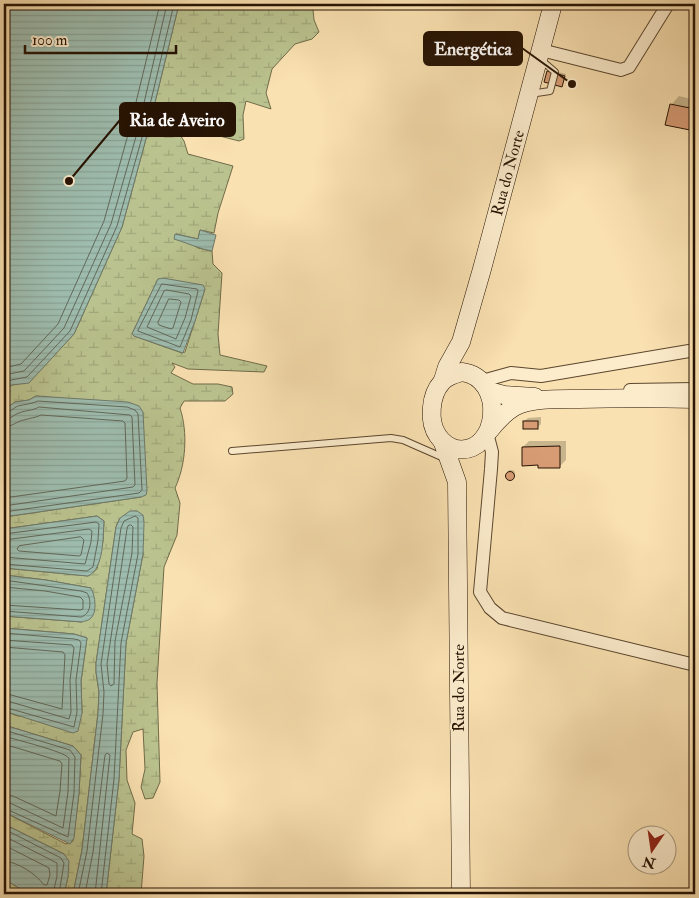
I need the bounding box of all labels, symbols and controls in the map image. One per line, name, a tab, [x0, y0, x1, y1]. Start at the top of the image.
scale bar	[25, 22, 176, 54]
text: 100 m	[32, 31, 68, 50]
callout: Energética	[424, 32, 522, 65]
text: Energética	[434, 38, 513, 61]
callout: Ria de Aveiro	[120, 103, 235, 136]
text: Ria de Aveiro	[129, 109, 225, 132]
street label: Rua do Norte	[487, 128, 529, 218]
street label: Rua do Norte	[449, 644, 469, 732]
north arrow	[626, 826, 676, 876]
text: N	[641, 852, 658, 872]

